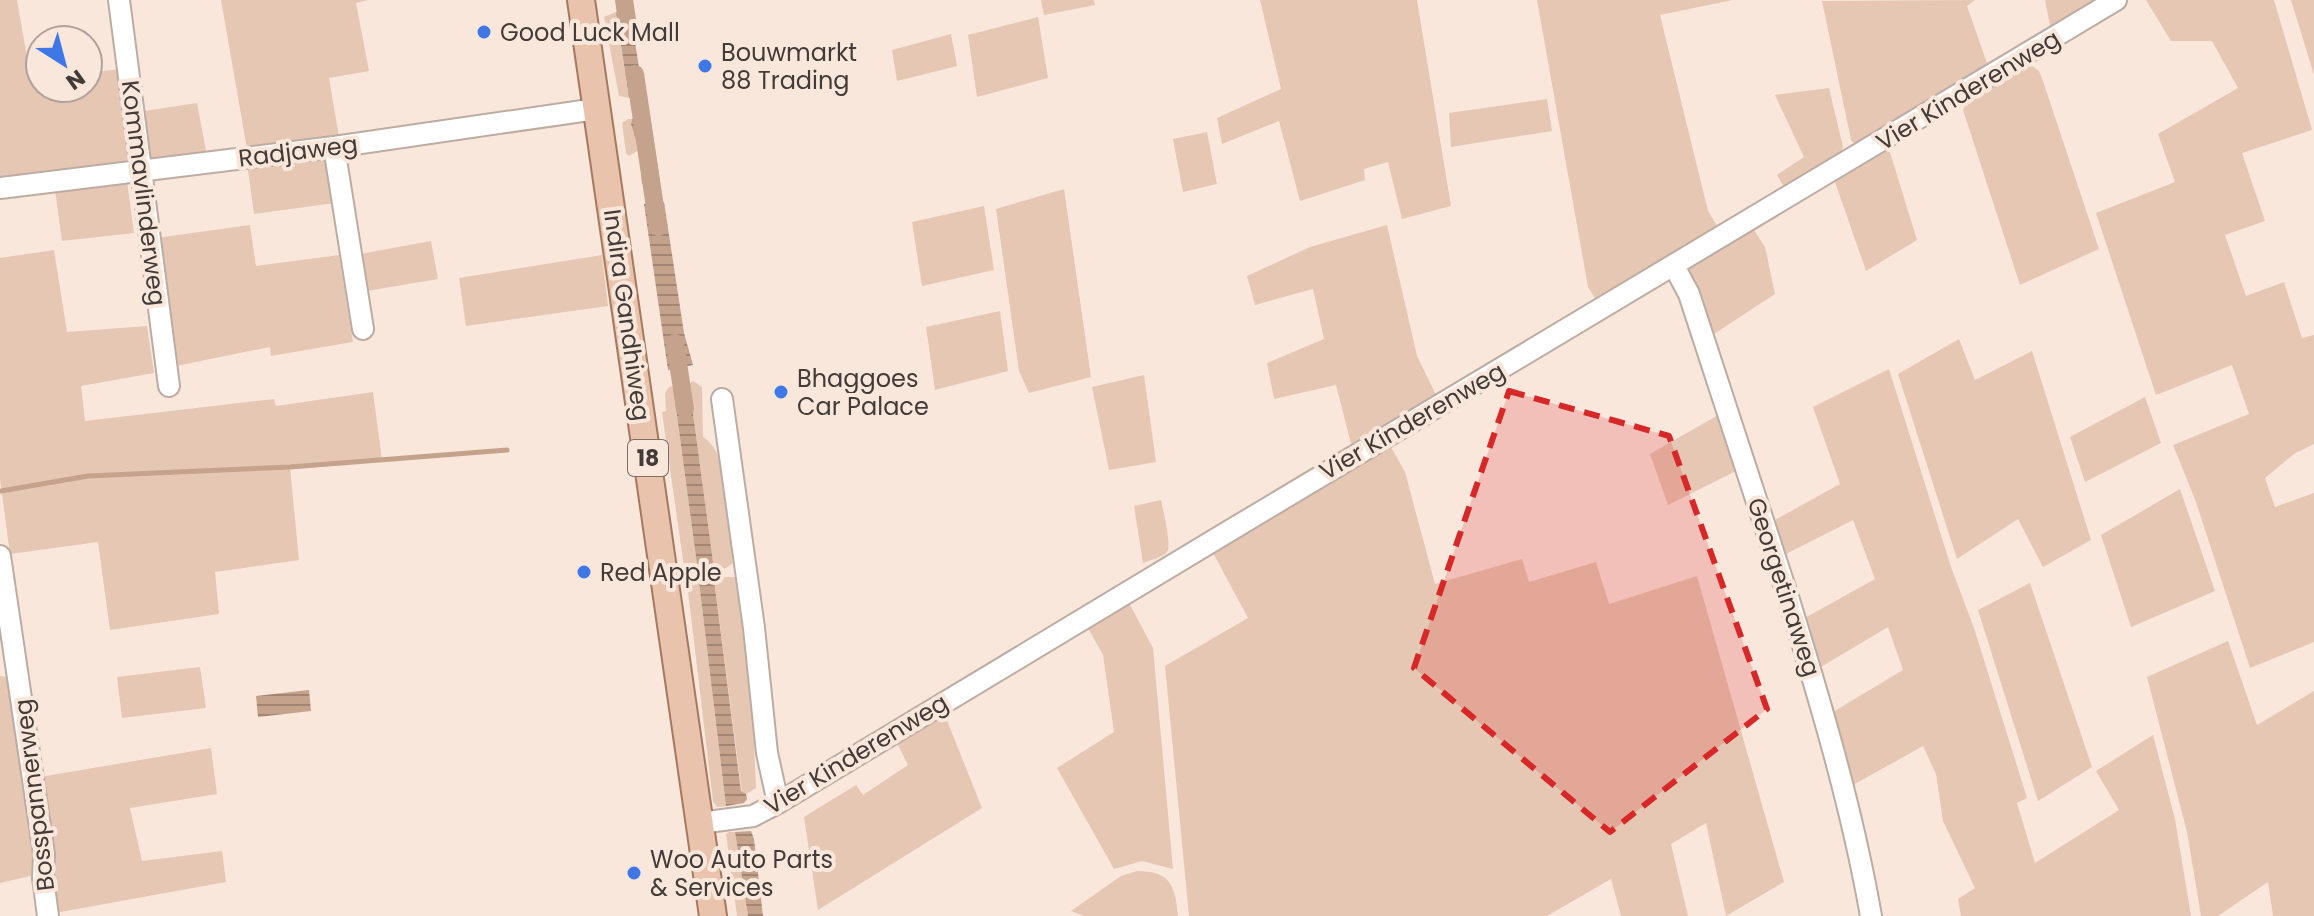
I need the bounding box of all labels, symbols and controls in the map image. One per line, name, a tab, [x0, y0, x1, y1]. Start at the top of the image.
place label: Good Luck Mall	[500, 16, 680, 49]
street label: Vier Kinderenweg	[1870, 22, 2066, 158]
marker: Good Luck Mall	[475, 23, 493, 41]
north arrow	[24, 24, 104, 104]
place label: Bouwmarkt 88 Trading	[721, 36, 857, 97]
marker: Bouwmarkt 88 Trading	[696, 57, 714, 75]
text: N	[60, 62, 91, 97]
street label: Kommavlinderweg	[114, 78, 174, 308]
street label: Radjaweg	[236, 127, 360, 175]
street label: Indira Gandhiweg	[596, 207, 658, 423]
street label: Vier Kinderenweg	[1313, 354, 1511, 488]
place label: Bhaggoes Car Palace	[797, 362, 929, 423]
marker: Bhaggoes Car Palace	[772, 383, 790, 401]
road number: 18	[628, 440, 668, 476]
street label: Georgetinaweg	[1740, 493, 1828, 681]
place label: Red Apple	[600, 556, 722, 589]
marker: Red Apple	[575, 563, 593, 581]
street label: Vier Kinderenweg	[758, 686, 954, 822]
street label: Bosspannerweg	[6, 697, 62, 893]
place label: Woo Auto Parts & Services	[650, 843, 833, 904]
marker: Woo Auto Parts & Services	[625, 864, 643, 882]

